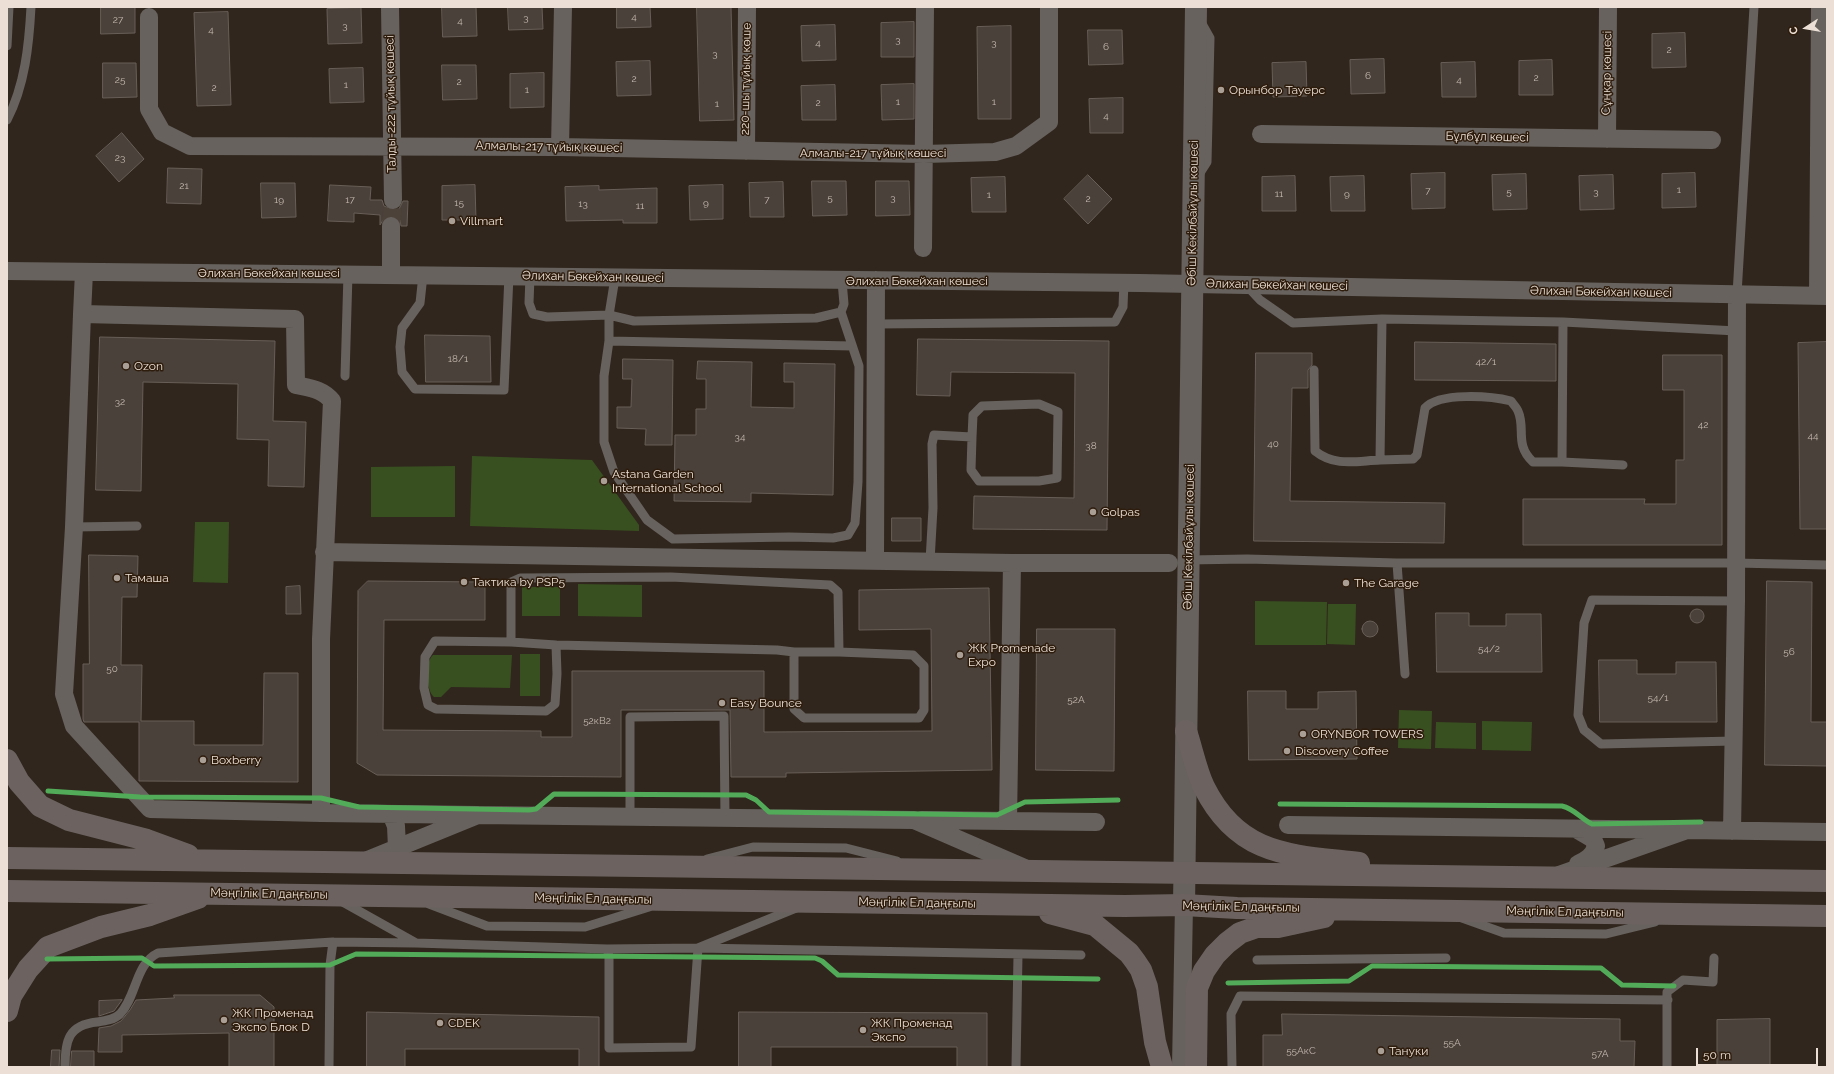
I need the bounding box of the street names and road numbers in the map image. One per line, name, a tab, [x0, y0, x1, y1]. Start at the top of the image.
street label: 220-шы тұйық көше	[738, 23, 754, 135]
street label: Сұңқар көшесі	[1599, 31, 1615, 115]
street label: Талды-222 тұйық көшесі	[383, 35, 399, 173]
street label: Бұлбұл көшесі	[1445, 129, 1529, 145]
street label: Алмалы-217 тұйық көшесі	[476, 139, 622, 155]
street label: Әбіш Кекілбайұлы көшесі	[1185, 140, 1201, 286]
street label: Алмалы-217 тұйық көшесі	[800, 146, 946, 160]
street label: Әлихан Бөкейхан көшесі	[198, 266, 340, 280]
street label: Әлихан Бөкейхан көшесі	[522, 269, 664, 285]
street label: Әлихан Бөкейхан көшесі	[846, 274, 988, 288]
street label: Әлихан Бөкейхан көшесі	[1206, 277, 1348, 293]
street label: Әлихан Бөкейхан көшесі	[1530, 284, 1672, 300]
street label: Әбіш Кекілбайұлы көшесі	[1181, 464, 1197, 610]
street label: Мәңгілік Ел даңғылы	[210, 886, 328, 902]
street label: Мәңгілік Ел даңғылы	[534, 891, 652, 907]
street label: Мәңгілік Ел даңғылы	[858, 895, 976, 911]
street label: Мәңгілік Ел даңғылы	[1182, 899, 1300, 915]
street label: Мәңгілік Ел даңғылы	[1506, 904, 1624, 920]

